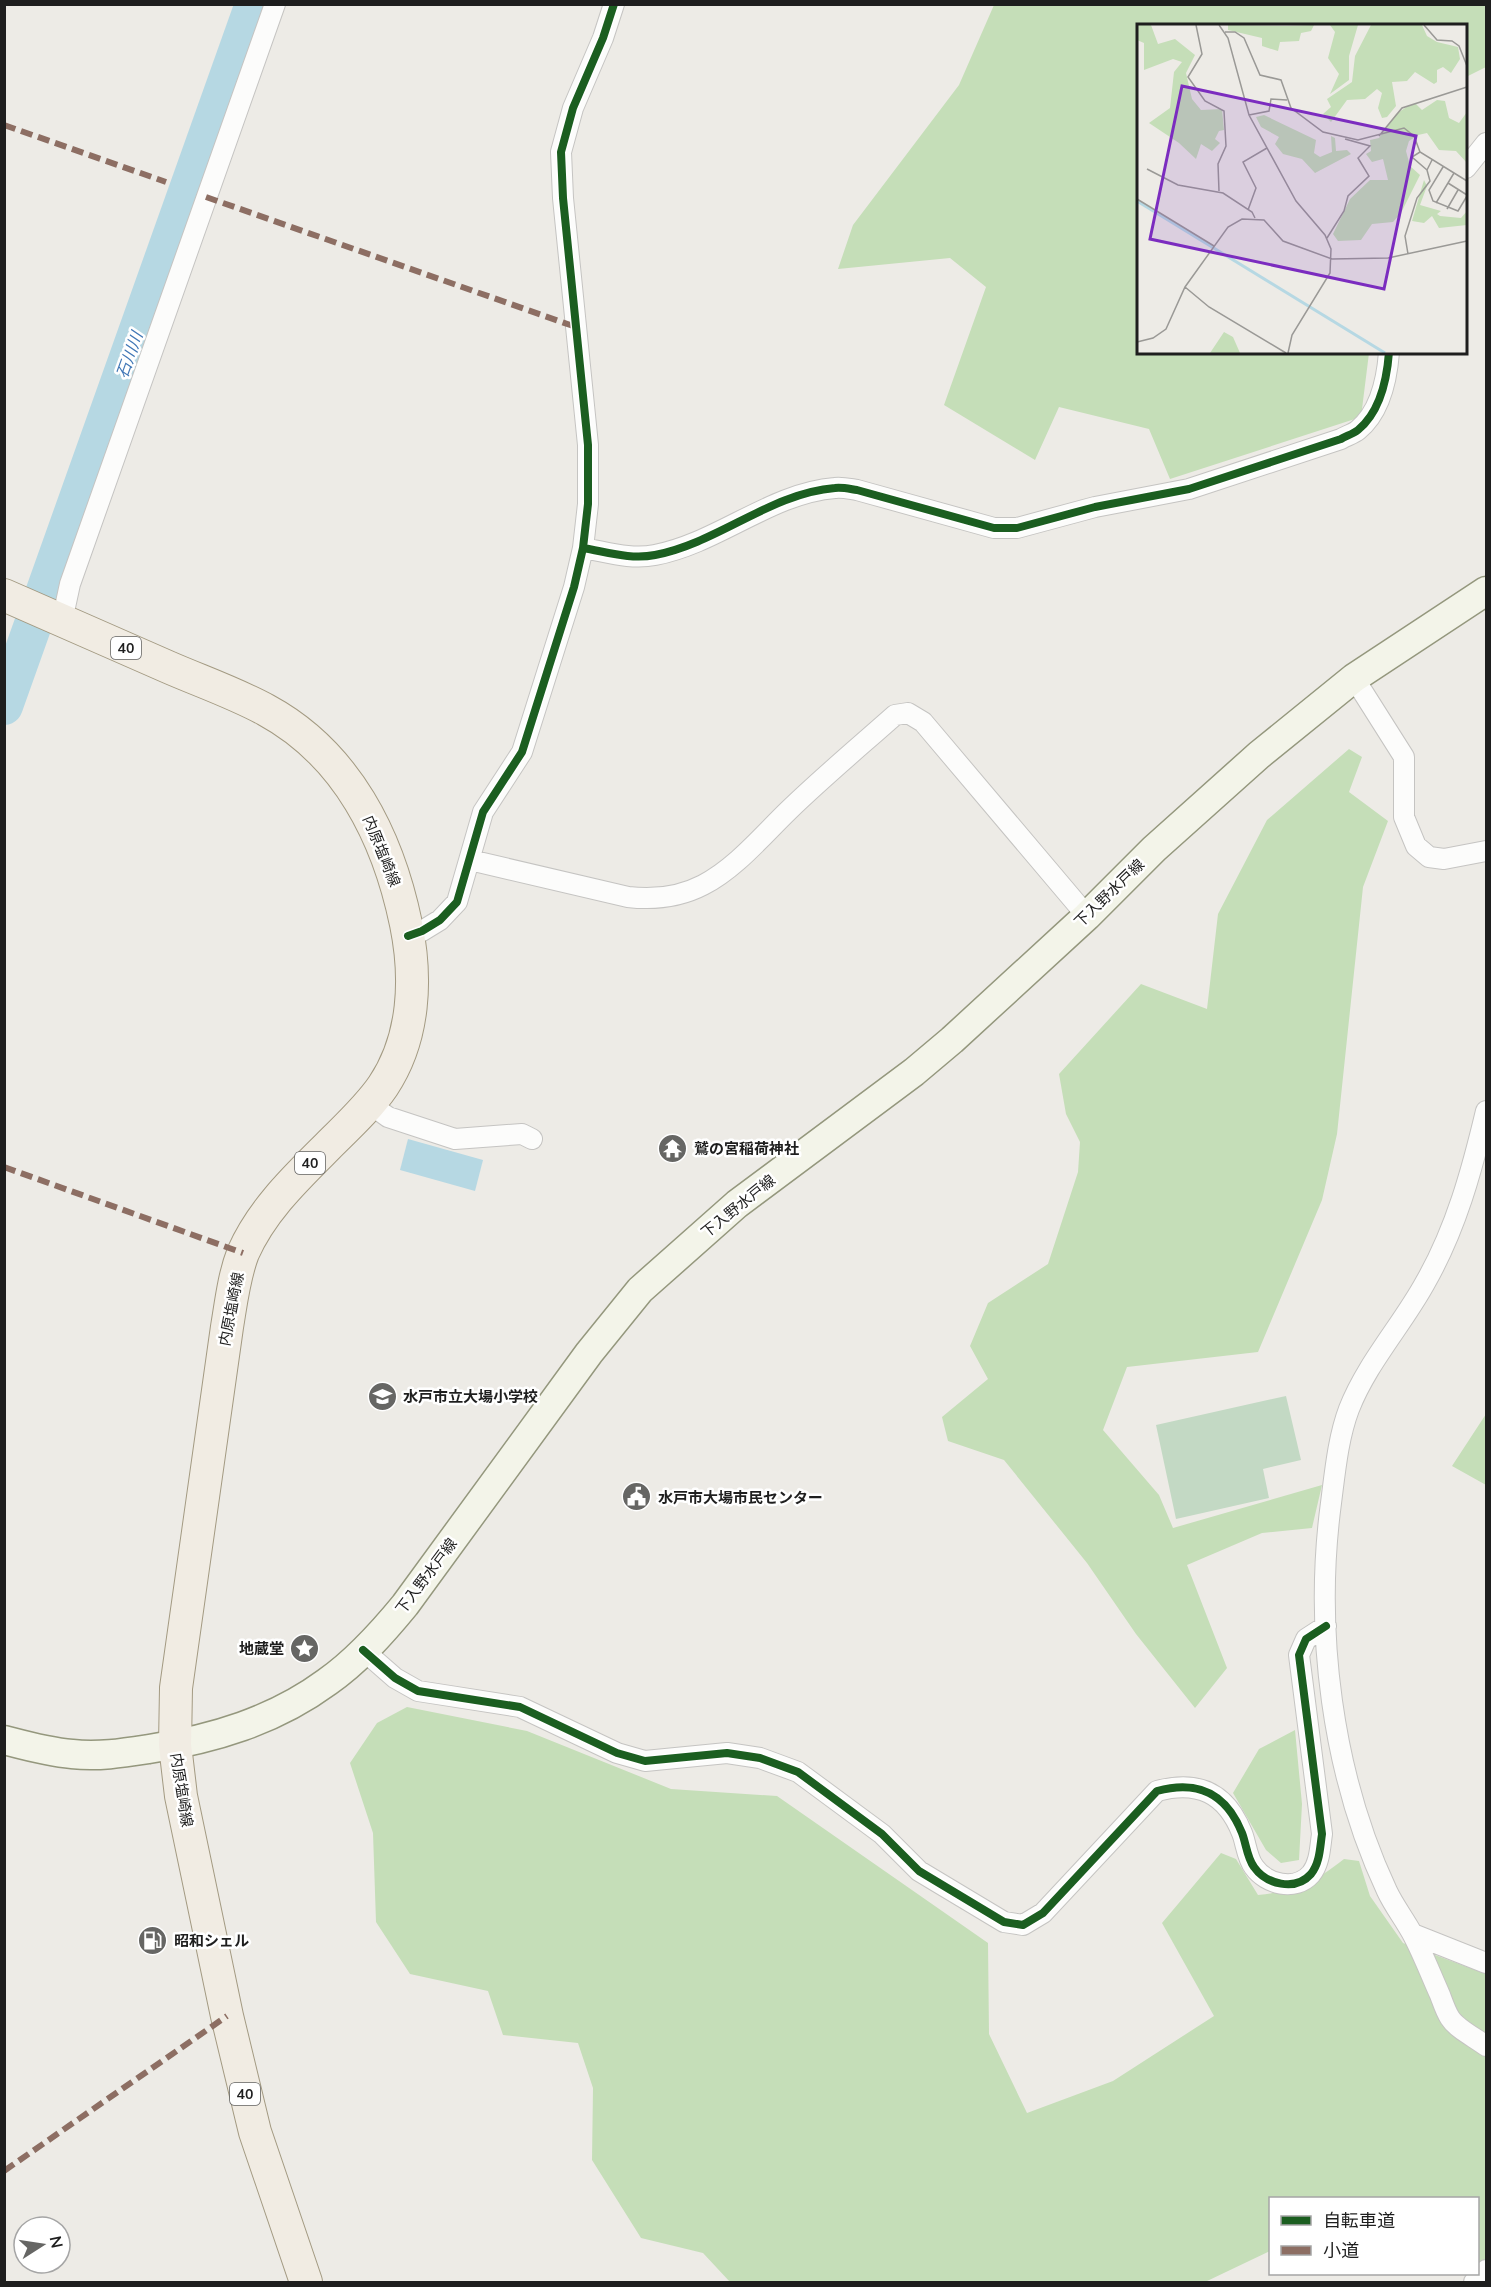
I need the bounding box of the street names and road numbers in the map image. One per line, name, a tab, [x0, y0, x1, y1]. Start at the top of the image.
road number: 40	[111, 637, 141, 659]
street label: 内原塩崎線	[359, 813, 405, 889]
street label: 下入野水戸線	[1070, 855, 1148, 931]
road number: 40	[295, 1152, 325, 1174]
street label: 下入野水戸線	[697, 1170, 779, 1242]
street label: 内原塩崎線	[215, 1270, 247, 1348]
street label: 下入野水戸線	[391, 1534, 461, 1618]
street label: 内原塩崎線	[167, 1751, 197, 1829]
road number: 40	[230, 2083, 260, 2105]

